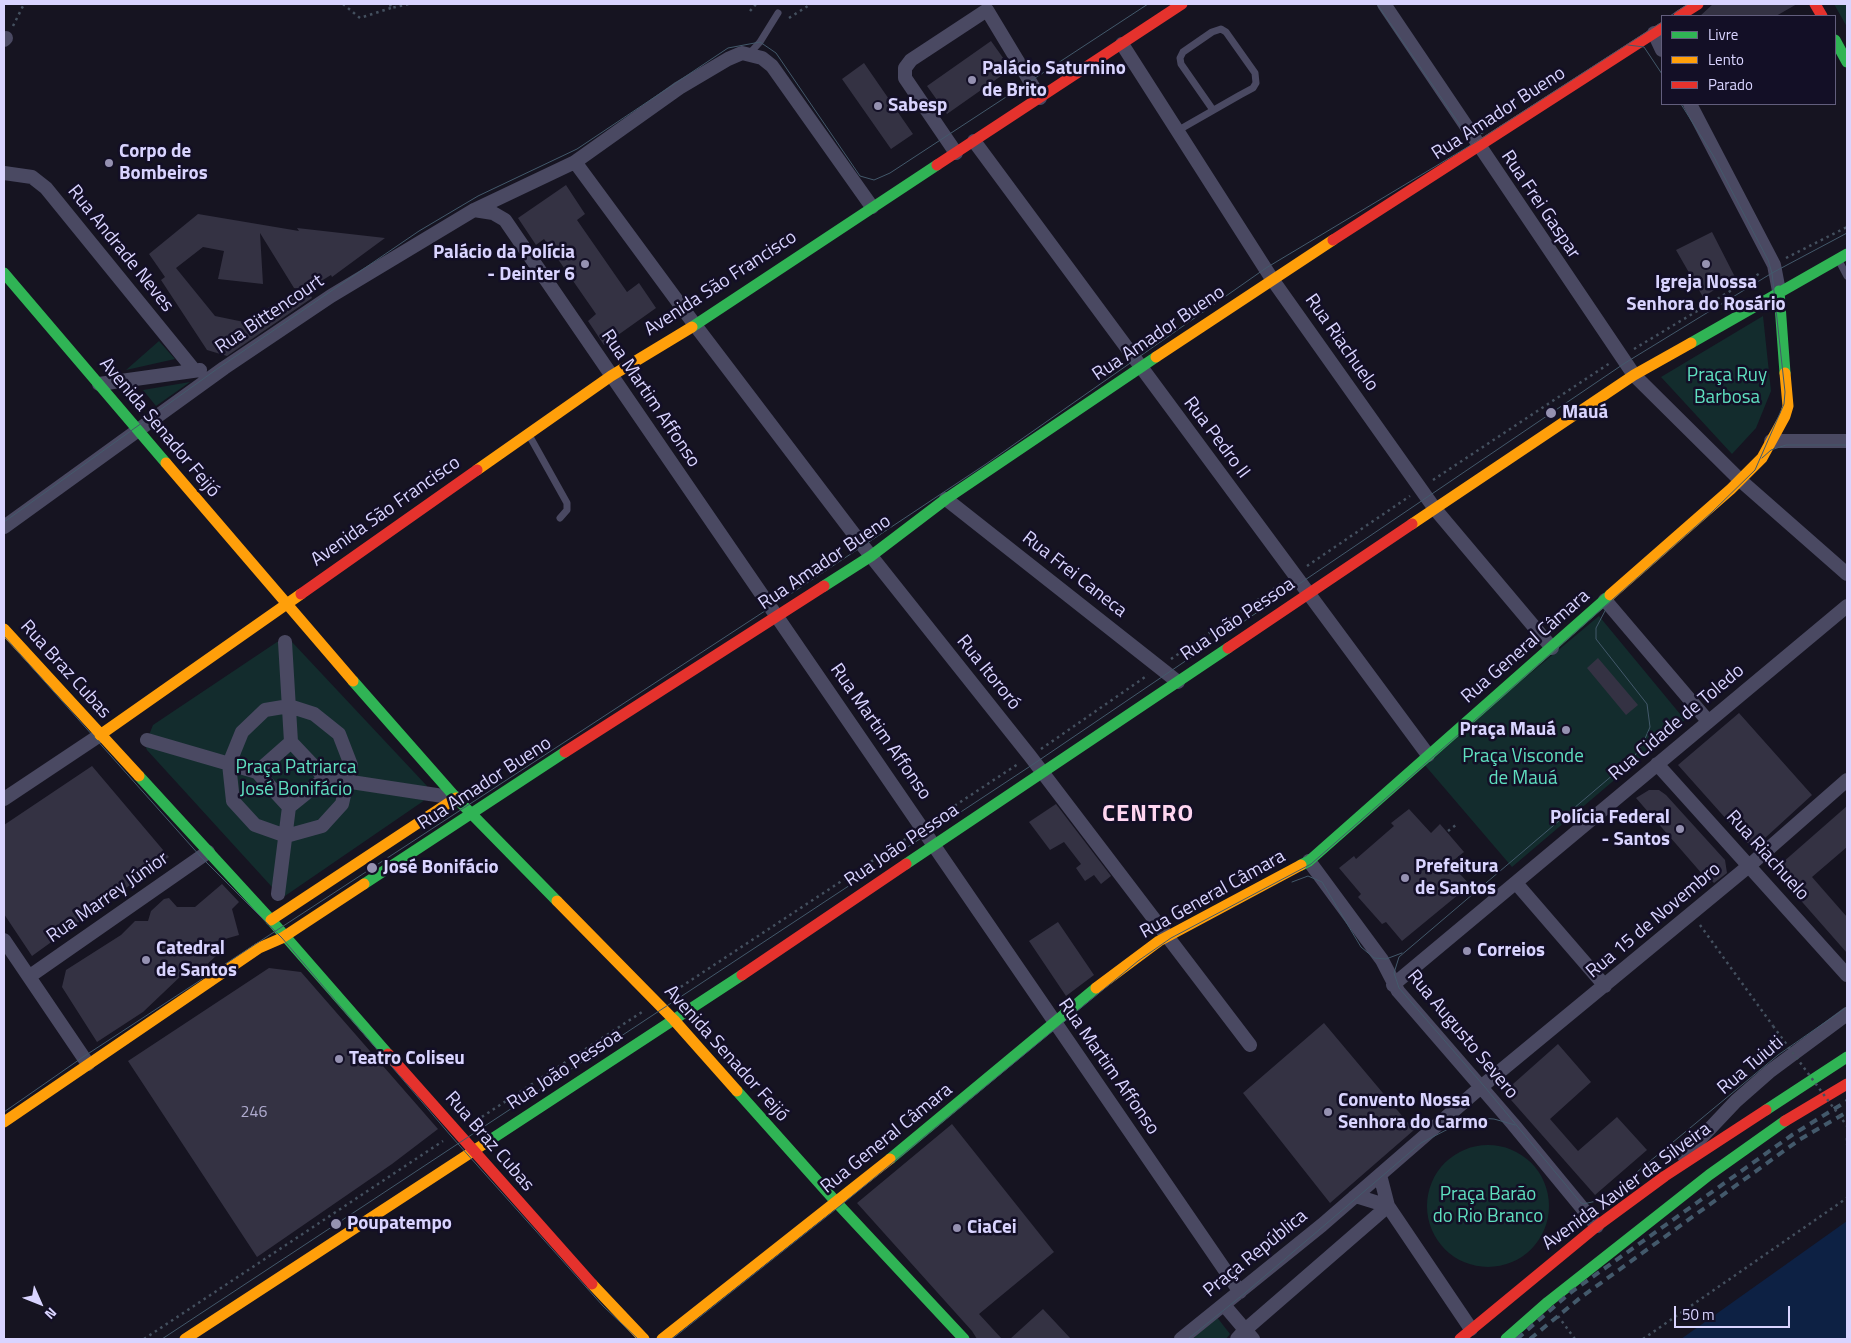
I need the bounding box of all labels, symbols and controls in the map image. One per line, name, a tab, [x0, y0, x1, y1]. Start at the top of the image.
legend	[1661, 15, 1836, 105]
text: Livre	[1708, 23, 1738, 46]
text: Lento	[1708, 48, 1744, 71]
place label: Palácio Saturnino de Brito	[982, 58, 1126, 102]
street label: Rua Amador Bueno	[1428, 62, 1570, 166]
text: Parado	[1708, 73, 1753, 96]
marker: Palácio Saturnino de Brito	[966, 74, 978, 86]
place label: Sabesp	[888, 95, 947, 117]
marker: Sabesp	[872, 100, 884, 112]
place label: Corpo de Bombeiros	[119, 141, 208, 185]
street label: Rua Frei Gaspar	[1495, 147, 1585, 263]
marker: Corpo de Bombeiros	[103, 157, 115, 169]
street label: Rua Andrade Neves	[62, 181, 178, 317]
street label: Avenida São Francisco	[641, 226, 801, 342]
place label: Palácio da Polícia - Deinter 6	[433, 242, 575, 286]
marker: Palácio da Polícia - Deinter 6	[579, 258, 591, 270]
marker: Igreja Nossa Senhora do Rosário	[1700, 258, 1712, 270]
street label: Rua Bittencourt	[211, 270, 329, 360]
place label: Igreja Nossa Senhora do Rosário	[1626, 272, 1786, 316]
street label: Rua Amador Bueno	[1089, 281, 1229, 387]
street label: Rua Riachuelo	[1299, 290, 1383, 396]
street label: Rua Martim Affonso	[596, 326, 704, 472]
street label: Avenida Senador Feijó	[94, 353, 224, 503]
park label: Praça Ruy Barbosa	[1687, 365, 1767, 409]
street label: Rua Pedro II	[1178, 393, 1254, 483]
place label: Mauá	[1562, 402, 1608, 424]
marker: Mauá	[1544, 406, 1558, 420]
street label: Avenida São Francisco	[307, 452, 465, 572]
street label: Rua Amador Bueno	[755, 510, 895, 616]
street label: Rua Frei Caneca	[1017, 527, 1131, 623]
street label: Rua João Pessoa	[1177, 573, 1299, 667]
street label: Rua General Câmara	[1457, 585, 1595, 709]
street label: Rua Braz Cubas	[15, 616, 115, 724]
street label: Rua Itororó	[951, 631, 1025, 715]
street label: Rua Martim Affonso	[824, 659, 936, 805]
street label: Rua Cidade de Toledo	[1605, 660, 1749, 786]
place label: Praça Mauá	[1459, 719, 1556, 741]
marker: Praça Mauá	[1560, 724, 1572, 736]
street label: Rua Amador Bueno	[414, 732, 556, 836]
park label: Praça Visconde de Mauá	[1462, 746, 1584, 790]
park label: Praça Patriarca José Bonifácio	[235, 757, 357, 801]
street label: Rua João Pessoa	[841, 799, 963, 893]
district label: CENTRO	[1101, 801, 1195, 829]
street label: Rua Riachuelo	[1721, 806, 1813, 906]
place label: Polícia Federal - Santos	[1550, 807, 1670, 851]
marker: Polícia Federal - Santos	[1674, 823, 1686, 835]
street label: Rua General Câmara	[1136, 846, 1290, 944]
street label: Rua Marrey Júnior	[43, 848, 173, 948]
place label: Prefeitura de Santos	[1415, 856, 1498, 900]
place label: José Bonifácio	[383, 857, 499, 879]
street label: Rua 15 de Novembro	[1582, 858, 1726, 984]
marker: José Bonifácio	[365, 861, 379, 875]
marker: Prefeitura de Santos	[1399, 872, 1411, 884]
place label: Catedral de Santos	[156, 938, 237, 982]
place label: Correios	[1477, 940, 1545, 962]
marker: Correios	[1461, 945, 1473, 957]
marker: Catedral de Santos	[140, 954, 152, 966]
street label: Rua Augusto Severo	[1401, 966, 1523, 1104]
street label: Avenida Senador Feijó	[659, 981, 793, 1127]
street label: Rua Martim Affonso	[1052, 994, 1164, 1140]
street label: Rua João Pessoa	[503, 1024, 627, 1116]
street label: Rua Tuiuti	[1713, 1032, 1789, 1100]
place label: Teatro Coliseu	[349, 1048, 465, 1070]
marker: Teatro Coliseu	[333, 1053, 345, 1065]
street label: Rua General Câmara	[817, 1079, 957, 1199]
street label: Rua Braz Cubas	[440, 1087, 538, 1197]
place label: Convento Nossa Senhora do Carmo	[1338, 1090, 1488, 1134]
house number: 246	[241, 1103, 267, 1123]
marker: Convento Nossa Senhora do Carmo	[1322, 1106, 1334, 1118]
street label: Avenida Xavier da Silveira	[1538, 1118, 1716, 1256]
park label: Praça Barão do Rio Branco	[1433, 1184, 1543, 1228]
street label: Praça República	[1200, 1205, 1312, 1303]
place label: Poupatempo	[347, 1213, 452, 1235]
marker: Poupatempo	[329, 1217, 343, 1231]
place label: CiaCei	[967, 1217, 1017, 1239]
marker: CiaCei	[951, 1222, 963, 1234]
north arrow	[15, 1278, 65, 1328]
scale bar	[1676, 1296, 1792, 1328]
text: N	[40, 1303, 62, 1325]
text: 50 m	[1682, 1303, 1715, 1326]

